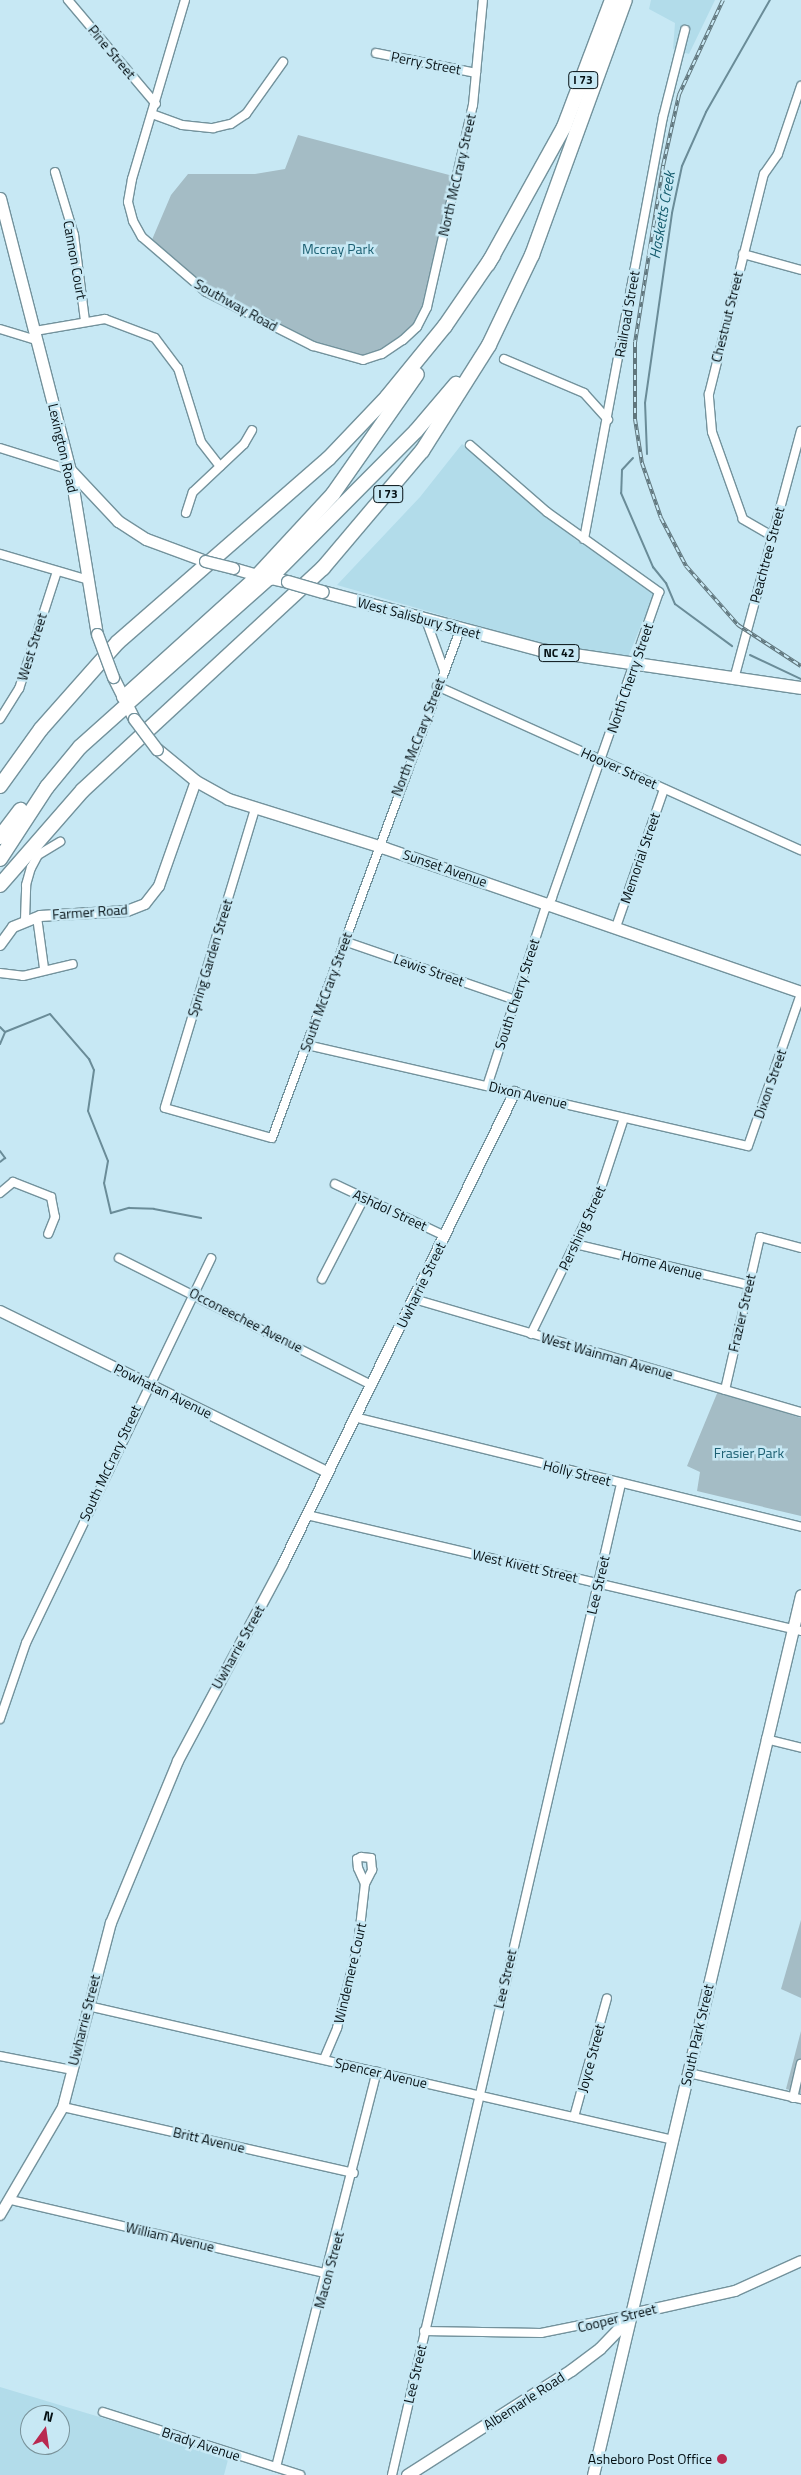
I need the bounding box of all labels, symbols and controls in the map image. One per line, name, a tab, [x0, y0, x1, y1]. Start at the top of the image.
street label: Pine Street	[85, 22, 139, 82]
street label: Perry Street	[390, 48, 462, 78]
road number: I 73	[568, 70, 598, 90]
street label: North McCrary Street	[435, 112, 479, 238]
water label: Hasketts Creek	[645, 170, 679, 260]
street label: Cannon Court	[60, 219, 90, 301]
park label: Mccray Park	[302, 241, 374, 257]
street label: Railroad Street	[611, 269, 643, 359]
street label: Chestnut Street	[708, 270, 746, 364]
street label: Southway Road	[191, 275, 281, 335]
street label: Lexington Road	[45, 402, 81, 494]
road number: I 73	[373, 484, 403, 504]
street label: Peachtree Street	[746, 505, 788, 605]
street label: West Salisbury Street	[356, 593, 482, 643]
street label: West Street	[14, 611, 50, 683]
street label: North Cherry Street	[603, 621, 657, 735]
road number: NC 42	[538, 644, 580, 662]
street label: North McCrary Street	[388, 676, 448, 798]
street label: Hoover Street	[578, 744, 660, 792]
street label: Memorial Street	[617, 810, 663, 906]
street label: Sunset Avenue	[401, 846, 489, 890]
street label: Spring Garden Street	[184, 897, 236, 1019]
street label: Farmer Road	[52, 901, 128, 923]
street label: South McCrary Street	[297, 930, 355, 1054]
street label: South Cherry Street	[491, 936, 543, 1052]
street label: Lewis Street	[392, 950, 466, 990]
street label: Dixon Street	[750, 1047, 790, 1121]
street label: Dixon Avenue	[487, 1078, 569, 1112]
street label: Pershing Street	[555, 1183, 609, 1273]
street label: Ashdol Street	[350, 1186, 430, 1234]
street label: Uwharrie Street	[393, 1239, 449, 1331]
street label: Home Avenue	[620, 1247, 704, 1283]
street label: Frazier Street	[725, 1272, 759, 1354]
street label: Occoneechee Avenue	[187, 1284, 305, 1356]
street label: West Wainman Avenue	[539, 1329, 675, 1383]
street label: Powhatan Avenue	[111, 1360, 215, 1422]
street label: South McCrary Street	[76, 1402, 144, 1524]
park label: Frasier Park	[714, 1445, 784, 1461]
street label: Holly Street	[541, 1456, 613, 1490]
street label: West Kivett Street	[471, 1546, 579, 1586]
street label: Lee Street	[583, 1554, 613, 1616]
street label: Uwharrie Street	[208, 1602, 268, 1692]
street label: Windemere Court	[330, 1921, 370, 2025]
street label: Lee Street	[490, 1948, 520, 2010]
street label: Uwharrie Street	[65, 1973, 103, 2067]
street label: South Park Street	[677, 1982, 717, 2088]
street label: Joyce Street	[574, 2022, 608, 2094]
street label: Spencer Avenue	[333, 2054, 429, 2092]
street label: Britt Avenue	[171, 2124, 247, 2156]
street label: William Avenue	[124, 2219, 216, 2255]
street label: Macon Street	[311, 2230, 347, 2310]
street label: Cooper Street	[576, 2300, 658, 2336]
street label: Lee Street	[400, 2343, 430, 2405]
street label: Albemarle Road	[480, 2369, 568, 2433]
north arrow	[20, 2405, 70, 2455]
text: N	[41, 2405, 56, 2427]
street label: Brady Avenue	[160, 2423, 242, 2465]
place label: Asheboro Post Office	[588, 2451, 712, 2467]
marker: Asheboro Post Office	[716, 2453, 728, 2465]

